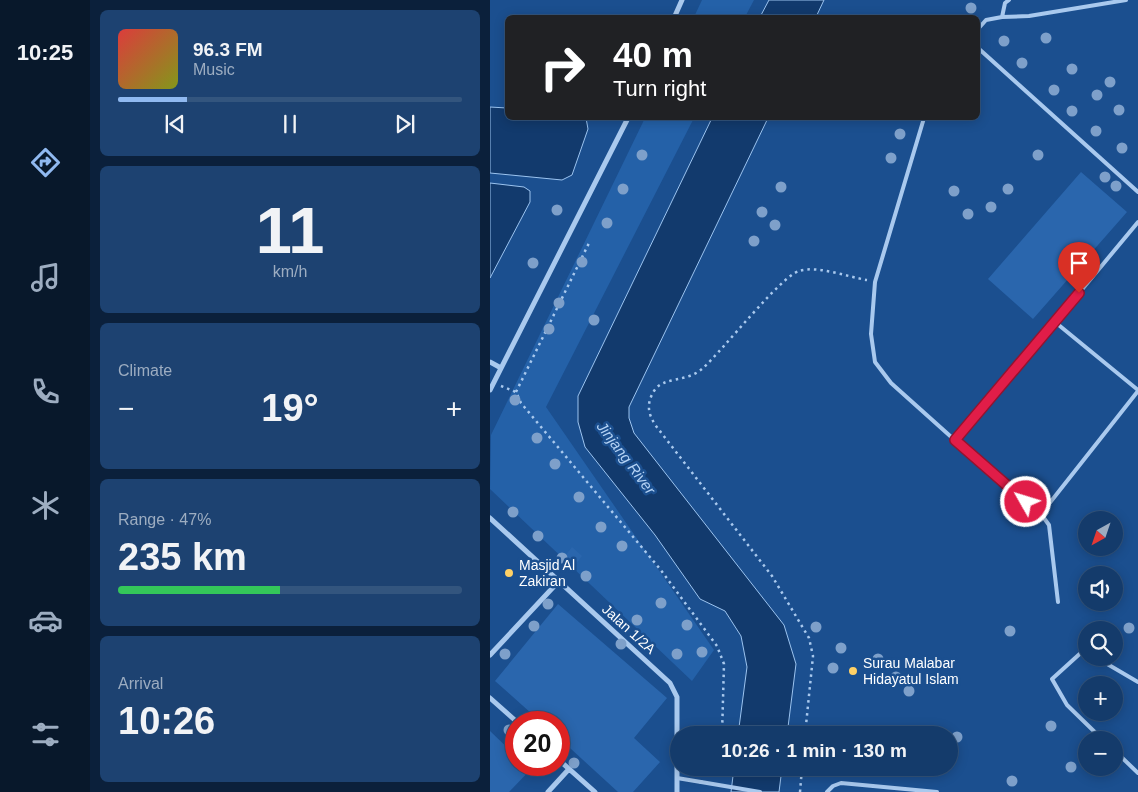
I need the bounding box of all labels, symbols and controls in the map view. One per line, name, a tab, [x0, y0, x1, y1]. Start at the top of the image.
icon: right	[530, 35, 595, 100]
text: 40 m	[613, 35, 693, 74]
text: 96.3 FM	[193, 39, 263, 60]
text: 10:25	[17, 40, 73, 65]
text: Music	[193, 61, 235, 78]
text: Turn right	[613, 76, 706, 101]
icon: previous	[161, 110, 189, 138]
icon: pause	[276, 110, 304, 138]
icon: next	[391, 110, 419, 138]
icon: directions	[28, 145, 63, 180]
text: 11	[256, 194, 324, 267]
pin	[1058, 242, 1100, 293]
icon: arrive	[1065, 249, 1093, 277]
icon: music	[28, 260, 63, 295]
text: km/h	[273, 263, 307, 280]
text: Climate	[118, 362, 172, 379]
icon: phone	[28, 374, 63, 409]
text: 19°	[261, 387, 319, 429]
text: −	[118, 393, 134, 424]
text: +	[446, 393, 462, 424]
water label: Jinjang River	[593, 417, 660, 498]
position arrow	[999, 475, 1051, 527]
icon: climate	[28, 488, 63, 523]
text: Range · 47%	[118, 511, 211, 528]
north arrow	[1078, 511, 1122, 556]
map controls	[1078, 511, 1123, 776]
text: 235 km	[118, 536, 247, 578]
place label: Masjid Al Zakiran	[519, 557, 575, 589]
button: sound	[1078, 566, 1123, 611]
marker: Masjid Al Zakiran	[503, 567, 515, 579]
street label: Jalan 1/2A	[599, 601, 659, 658]
icon: car	[28, 603, 63, 638]
button: search	[1078, 621, 1123, 666]
place label: Surau Malabar Hidayatul Islam	[863, 655, 959, 687]
marker: Surau Malabar Hidayatul Islam	[847, 665, 859, 677]
text: Arrival	[118, 675, 163, 692]
button: +	[1078, 676, 1123, 721]
text: 10:26	[118, 700, 215, 742]
speed limit sign: 20	[505, 711, 570, 776]
icon: filters	[28, 717, 63, 752]
button: −	[1078, 731, 1123, 776]
text: 10:26 · 1 min · 130 m	[721, 740, 907, 761]

